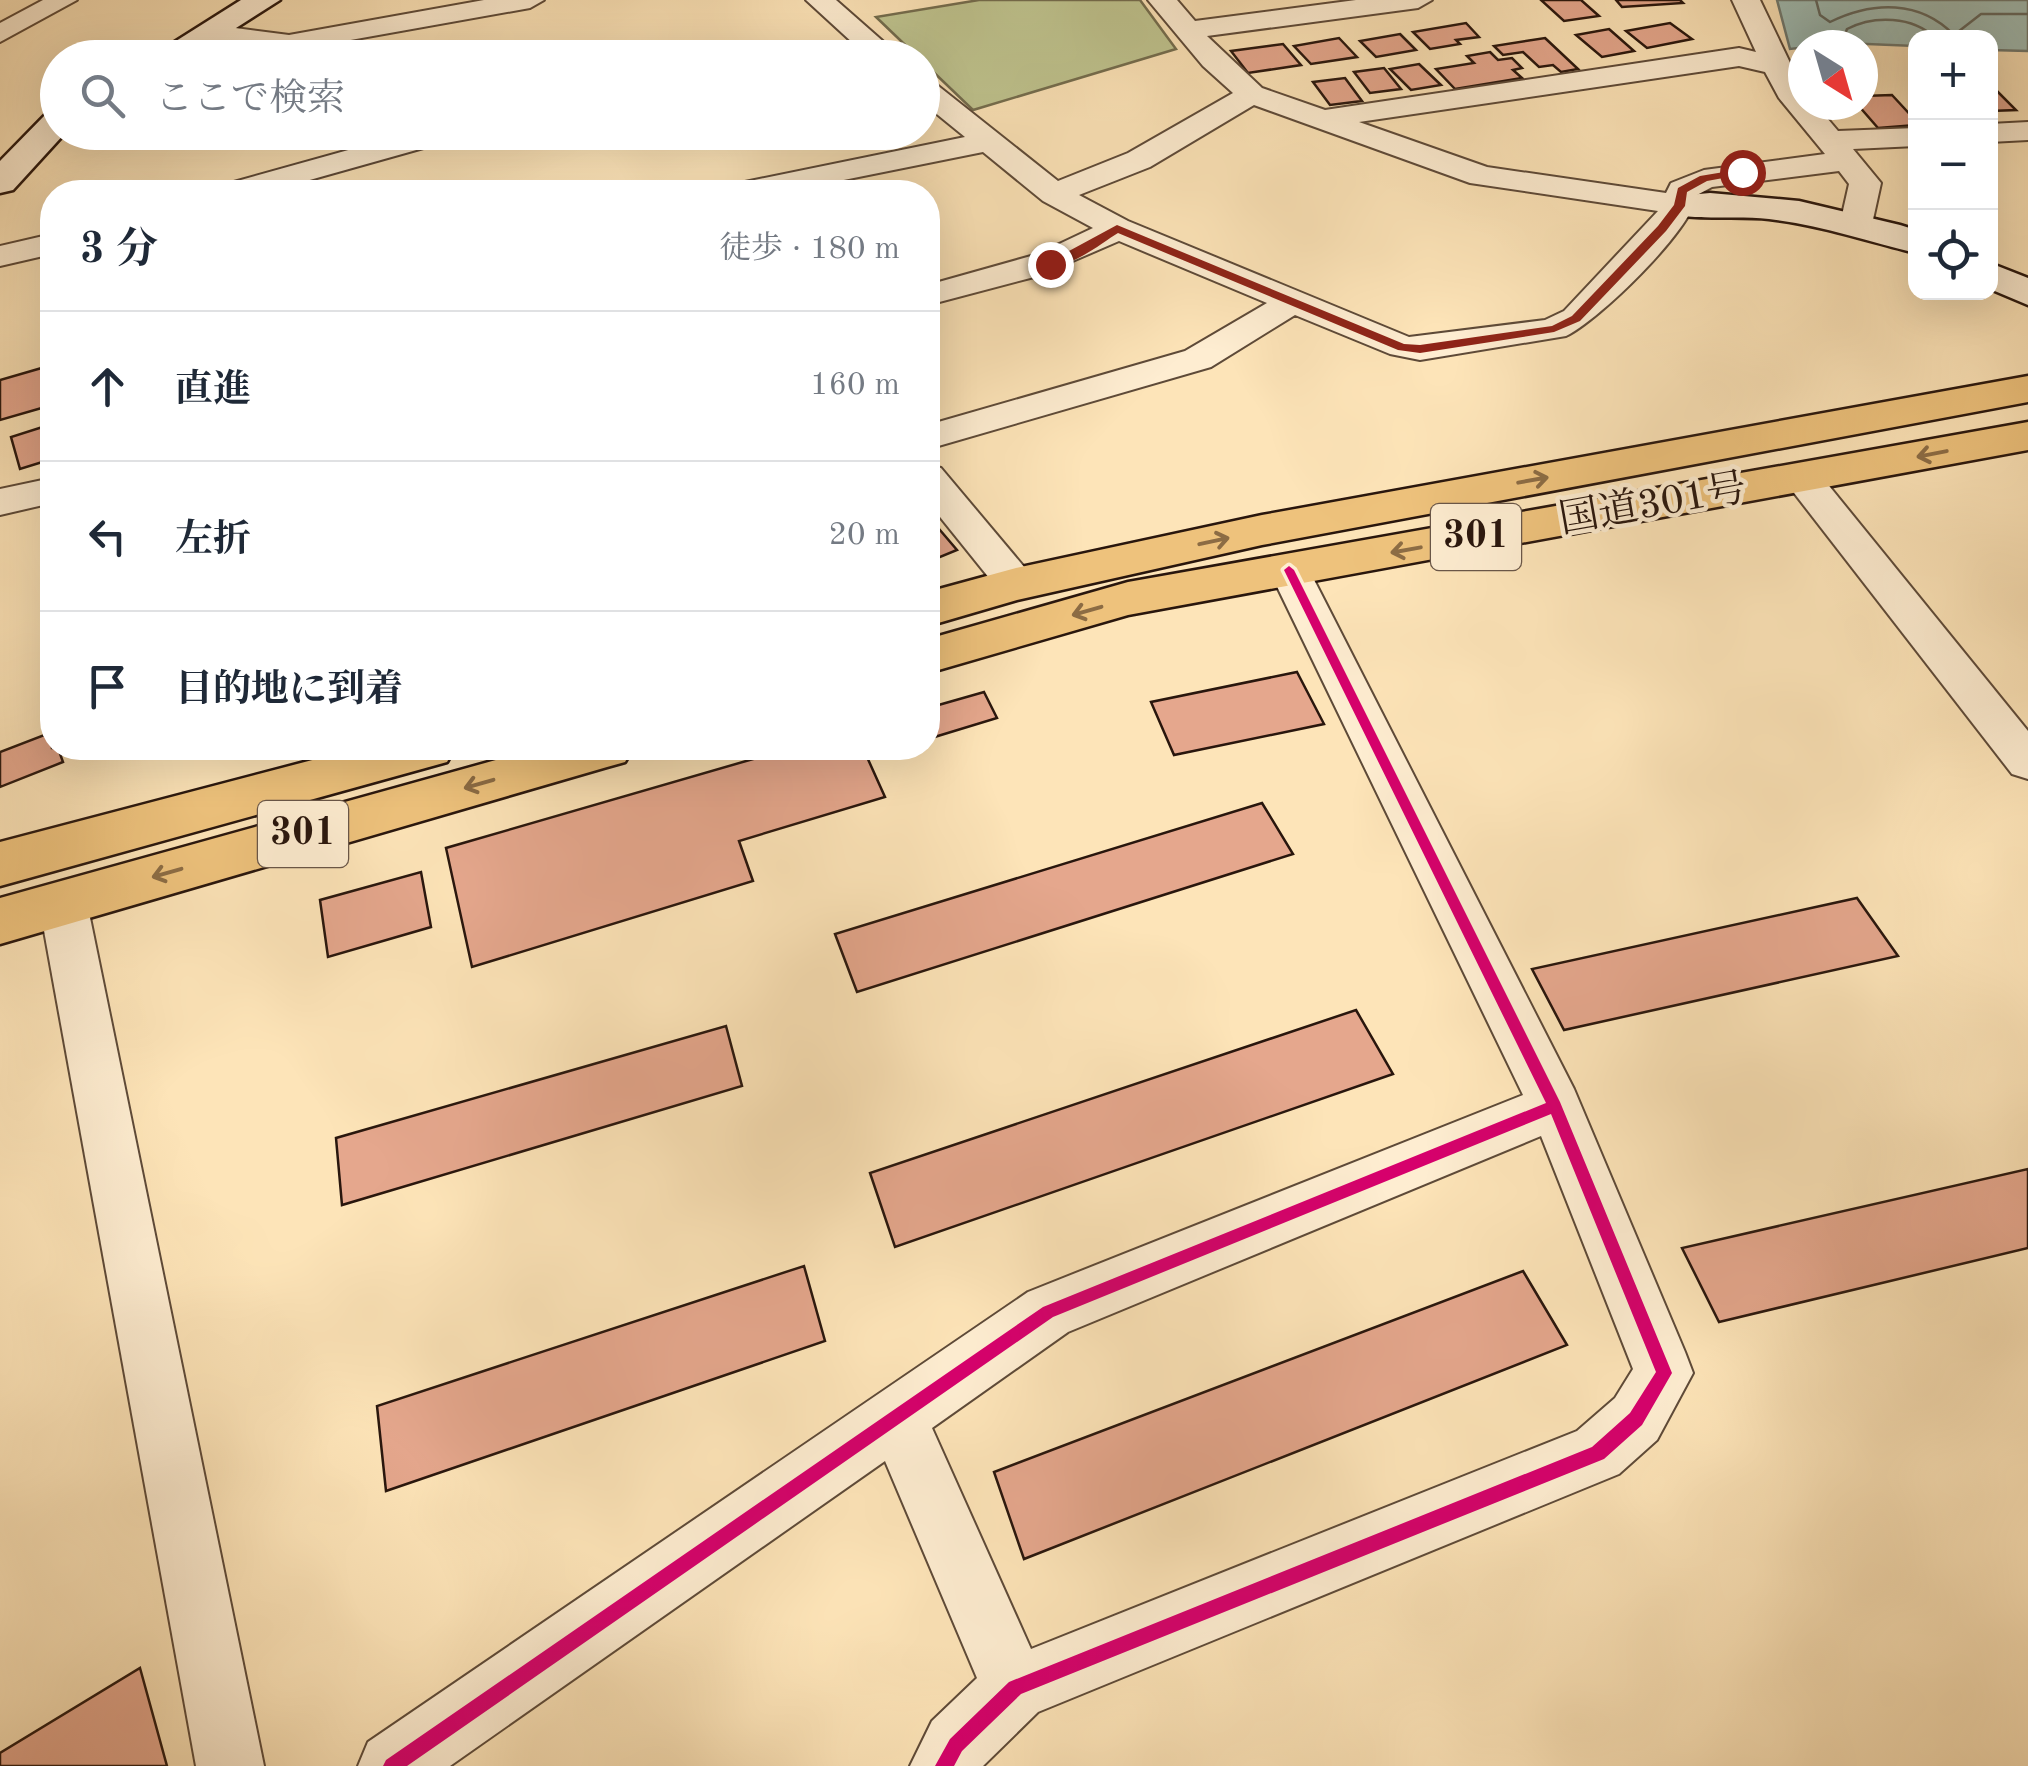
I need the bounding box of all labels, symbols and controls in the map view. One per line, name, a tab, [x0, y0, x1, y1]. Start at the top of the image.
north arrow	[1788, 30, 1878, 120]
map controls	[1908, 30, 1998, 300]
button: +	[1908, 30, 1998, 120]
search box	[40, 40, 940, 150]
icon: search	[75, 68, 130, 123]
text: ここで検索	[155, 81, 345, 119]
button: −	[1908, 120, 1998, 210]
route start	[1720, 150, 1766, 196]
button: locate	[1908, 210, 1998, 300]
text: 3 分	[80, 230, 158, 272]
text: 徒歩 · 180 m	[719, 234, 900, 266]
route end	[1028, 242, 1074, 288]
icon: ahead	[80, 359, 135, 414]
text: 160 m	[810, 370, 900, 402]
text: 直進	[175, 372, 251, 410]
one-way arrow	[1917, 446, 1949, 465]
street label: 国道301号	[1555, 466, 1750, 542]
one-way arrow	[1517, 470, 1549, 489]
road number: 301	[1431, 504, 1521, 570]
icon: left	[80, 509, 135, 564]
text: 20 m	[829, 520, 900, 552]
text: 左折	[175, 522, 251, 560]
one-way arrow	[1197, 531, 1229, 549]
one-way arrow	[1390, 541, 1423, 560]
one-way arrow	[1072, 603, 1103, 621]
icon: arrive	[80, 659, 135, 714]
text: 目的地に到着	[175, 672, 403, 710]
one-way arrow	[464, 776, 496, 794]
road number: 301	[258, 801, 348, 867]
one-way arrow	[152, 865, 183, 883]

